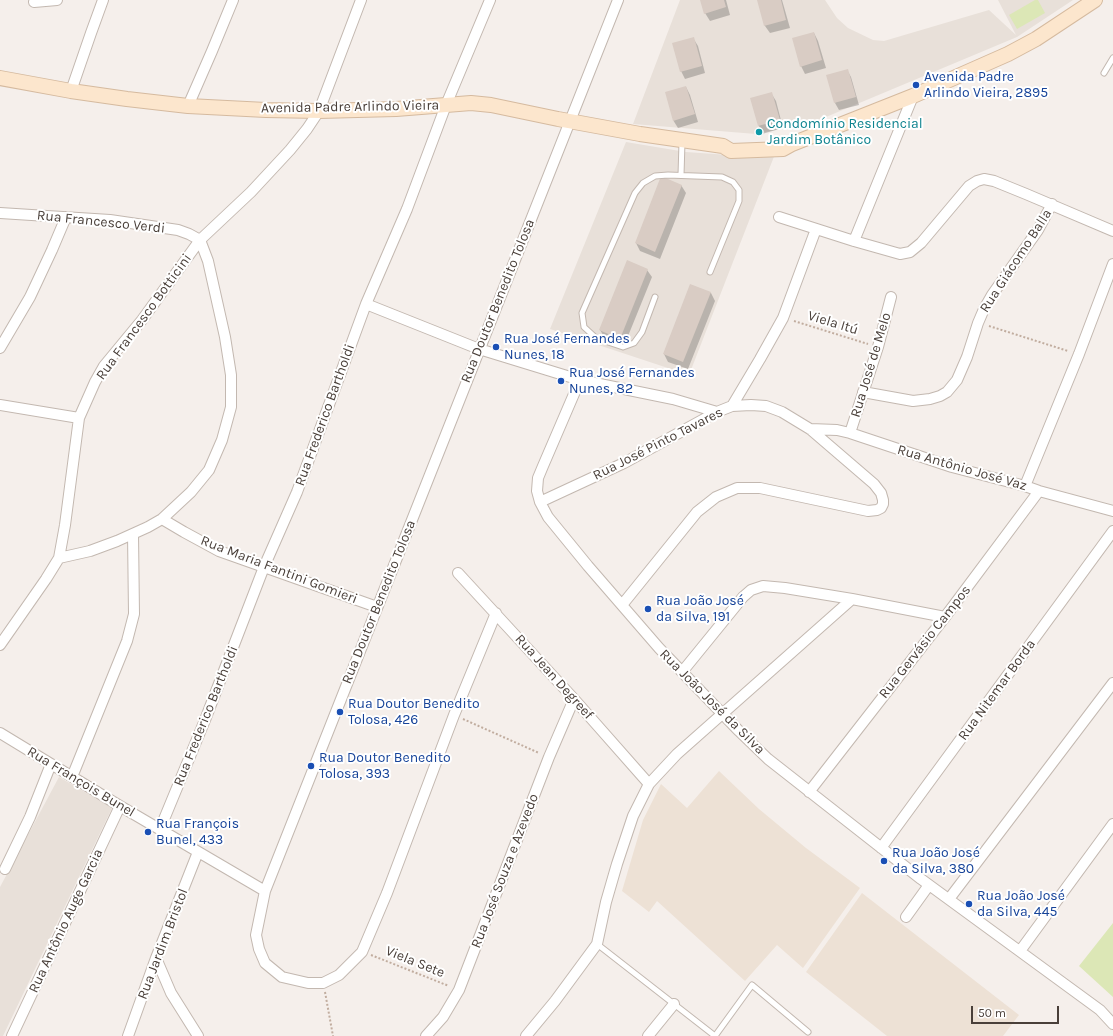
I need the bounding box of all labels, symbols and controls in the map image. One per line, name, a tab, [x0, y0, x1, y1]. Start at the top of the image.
place label: Avenida Padre Arlindo Vieira, 2895	[924, 69, 1048, 102]
marker: Avenida Padre Arlindo Vieira, 2895	[911, 80, 921, 90]
street label: Avenida Padre Arlindo Vieira	[261, 97, 439, 117]
place label: Condomínio Residencial Jardim Botânico	[767, 116, 923, 148]
marker: Condomínio Residencial Jardim Botânico	[754, 127, 764, 137]
street label: Rua Giácomo Balla	[976, 206, 1056, 316]
street label: Rua Francesco Verdi	[36, 207, 166, 237]
street label: Rua Doutor Benedito Tolosa	[457, 217, 539, 385]
street label: Rua Francesco Botticini	[93, 251, 195, 383]
street label: Viela Itú	[806, 307, 860, 339]
street label: Rua José de Melo	[847, 311, 895, 419]
place label: Rua José Fernandes Nunes, 18	[504, 331, 630, 364]
street label: Rua Frederico Bartholdi	[291, 342, 359, 488]
marker: Rua José Fernandes Nunes, 18	[491, 342, 501, 352]
place label: Rua José Fernandes Nunes, 82	[569, 365, 695, 398]
marker: Rua José Fernandes Nunes, 82	[556, 376, 566, 386]
street label: Rua José Pinto Tavares	[590, 404, 726, 484]
street label: Rua Antônio José Vaz	[895, 441, 1029, 495]
street label: Rua Doutor Benedito Tolosa	[338, 518, 420, 686]
street label: Rua Maria Fantini Gomieri	[198, 532, 360, 608]
street label: Rua Gervásio Campos	[876, 582, 974, 702]
place label: Rua João José da Silva, 191	[656, 593, 744, 626]
marker: Rua João José da Silva, 191	[643, 604, 653, 614]
street label: Rua Jean Degreef	[511, 631, 597, 723]
street label: Rua Nitemar Borda	[955, 636, 1039, 744]
street label: Rua Frederico Bartholdi	[170, 643, 242, 789]
street label: Rua João José da Silva	[656, 646, 768, 758]
place label: Rua Doutor Benedito Tolosa, 426	[348, 696, 480, 728]
marker: Rua Doutor Benedito Tolosa, 426	[335, 707, 345, 717]
street label: Rua François Bunel	[24, 743, 138, 821]
place label: Rua Doutor Benedito Tolosa, 393	[319, 750, 451, 782]
marker: Rua Doutor Benedito Tolosa, 393	[306, 761, 316, 771]
street label: Rua José Souza e Azevedo	[468, 791, 542, 951]
place label: Rua François Bunel, 433	[156, 816, 239, 848]
marker: Rua François Bunel, 433	[143, 827, 153, 837]
place label: Rua João José da Silva, 380	[892, 845, 980, 878]
street label: Rua Antônio Auge Garcia	[25, 846, 107, 996]
marker: Rua João José da Silva, 380	[879, 856, 889, 866]
street label: Rua Jardim Bristol	[134, 886, 192, 1002]
place label: Rua João José da Silva, 445	[977, 888, 1065, 920]
marker: Rua João José da Silva, 445	[964, 899, 974, 909]
street label: Viela Sete	[383, 943, 447, 981]
scale bar	[973, 998, 1061, 1024]
text: 50 m	[978, 1006, 1006, 1020]

